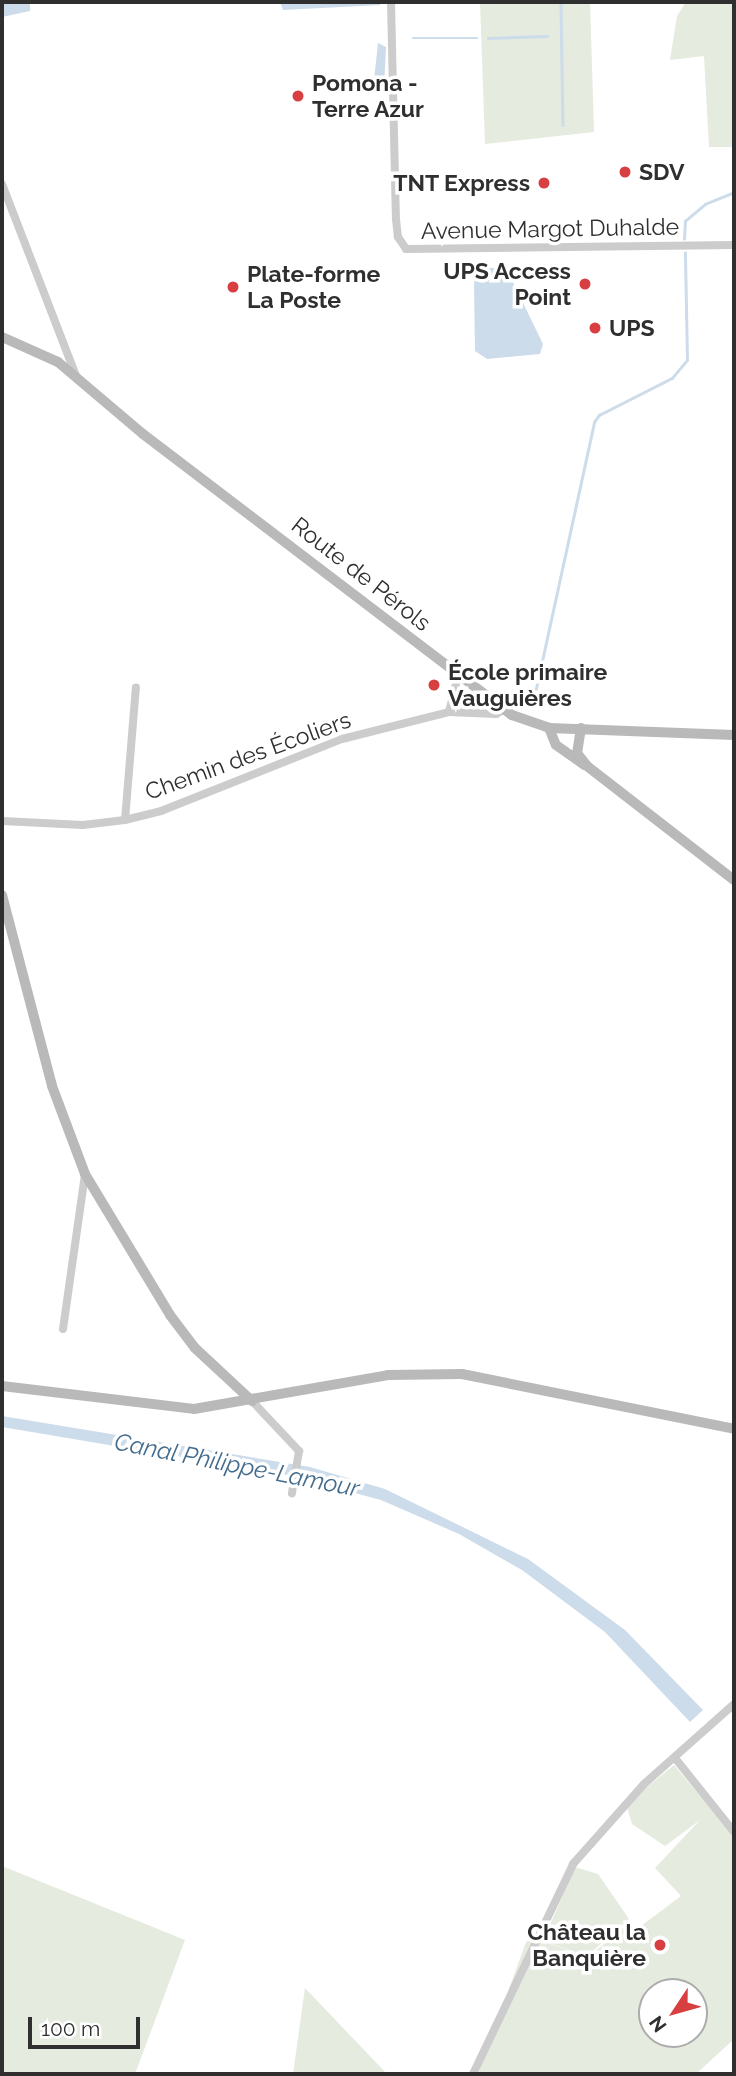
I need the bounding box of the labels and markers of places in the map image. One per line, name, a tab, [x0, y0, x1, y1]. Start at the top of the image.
place label: Pomona - Terre Azur	[312, 69, 425, 123]
marker: Pomona - Terre Azur	[290, 88, 306, 104]
place label: SDV	[639, 158, 685, 186]
marker: SDV	[617, 164, 633, 180]
place label: TNT Express	[393, 169, 530, 197]
marker: TNT Express	[536, 175, 552, 191]
place label: UPS Access Point	[442, 257, 571, 311]
place label: Plate-forme La Poste	[247, 260, 380, 314]
marker: UPS Access Point	[577, 276, 593, 292]
marker: Plate-forme La Poste	[225, 279, 241, 295]
place label: UPS	[609, 314, 655, 342]
marker: UPS	[587, 320, 603, 336]
place label: École primaire Vauguières	[448, 658, 607, 712]
marker: École primaire Vauguières	[426, 677, 442, 693]
place label: Château la Banquière	[527, 1918, 646, 1972]
marker: Château la Banquière	[652, 1937, 668, 1953]

